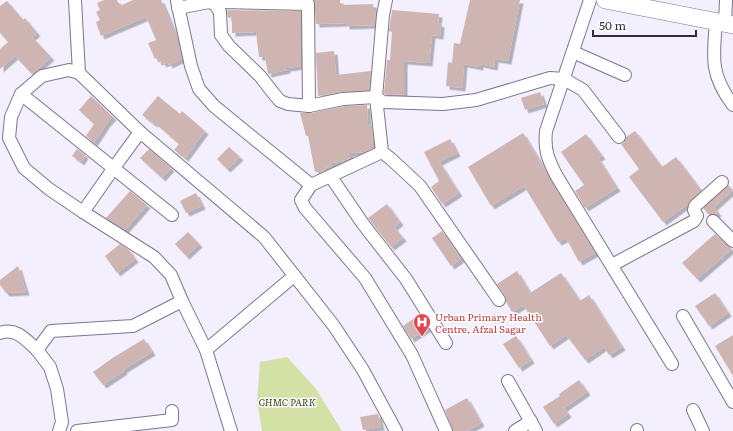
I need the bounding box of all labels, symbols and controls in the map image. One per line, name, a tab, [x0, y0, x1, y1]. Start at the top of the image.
scale bar	[593, 12, 696, 38]
text: 50 m	[599, 16, 626, 34]
place label: Urban Primary Health Centre, Afzal Sagar	[435, 309, 542, 336]
hospital icon: Urban Primary Health Centre, Afzal Sagar	[412, 312, 432, 337]
park label: GHMC PARK	[258, 394, 316, 409]

